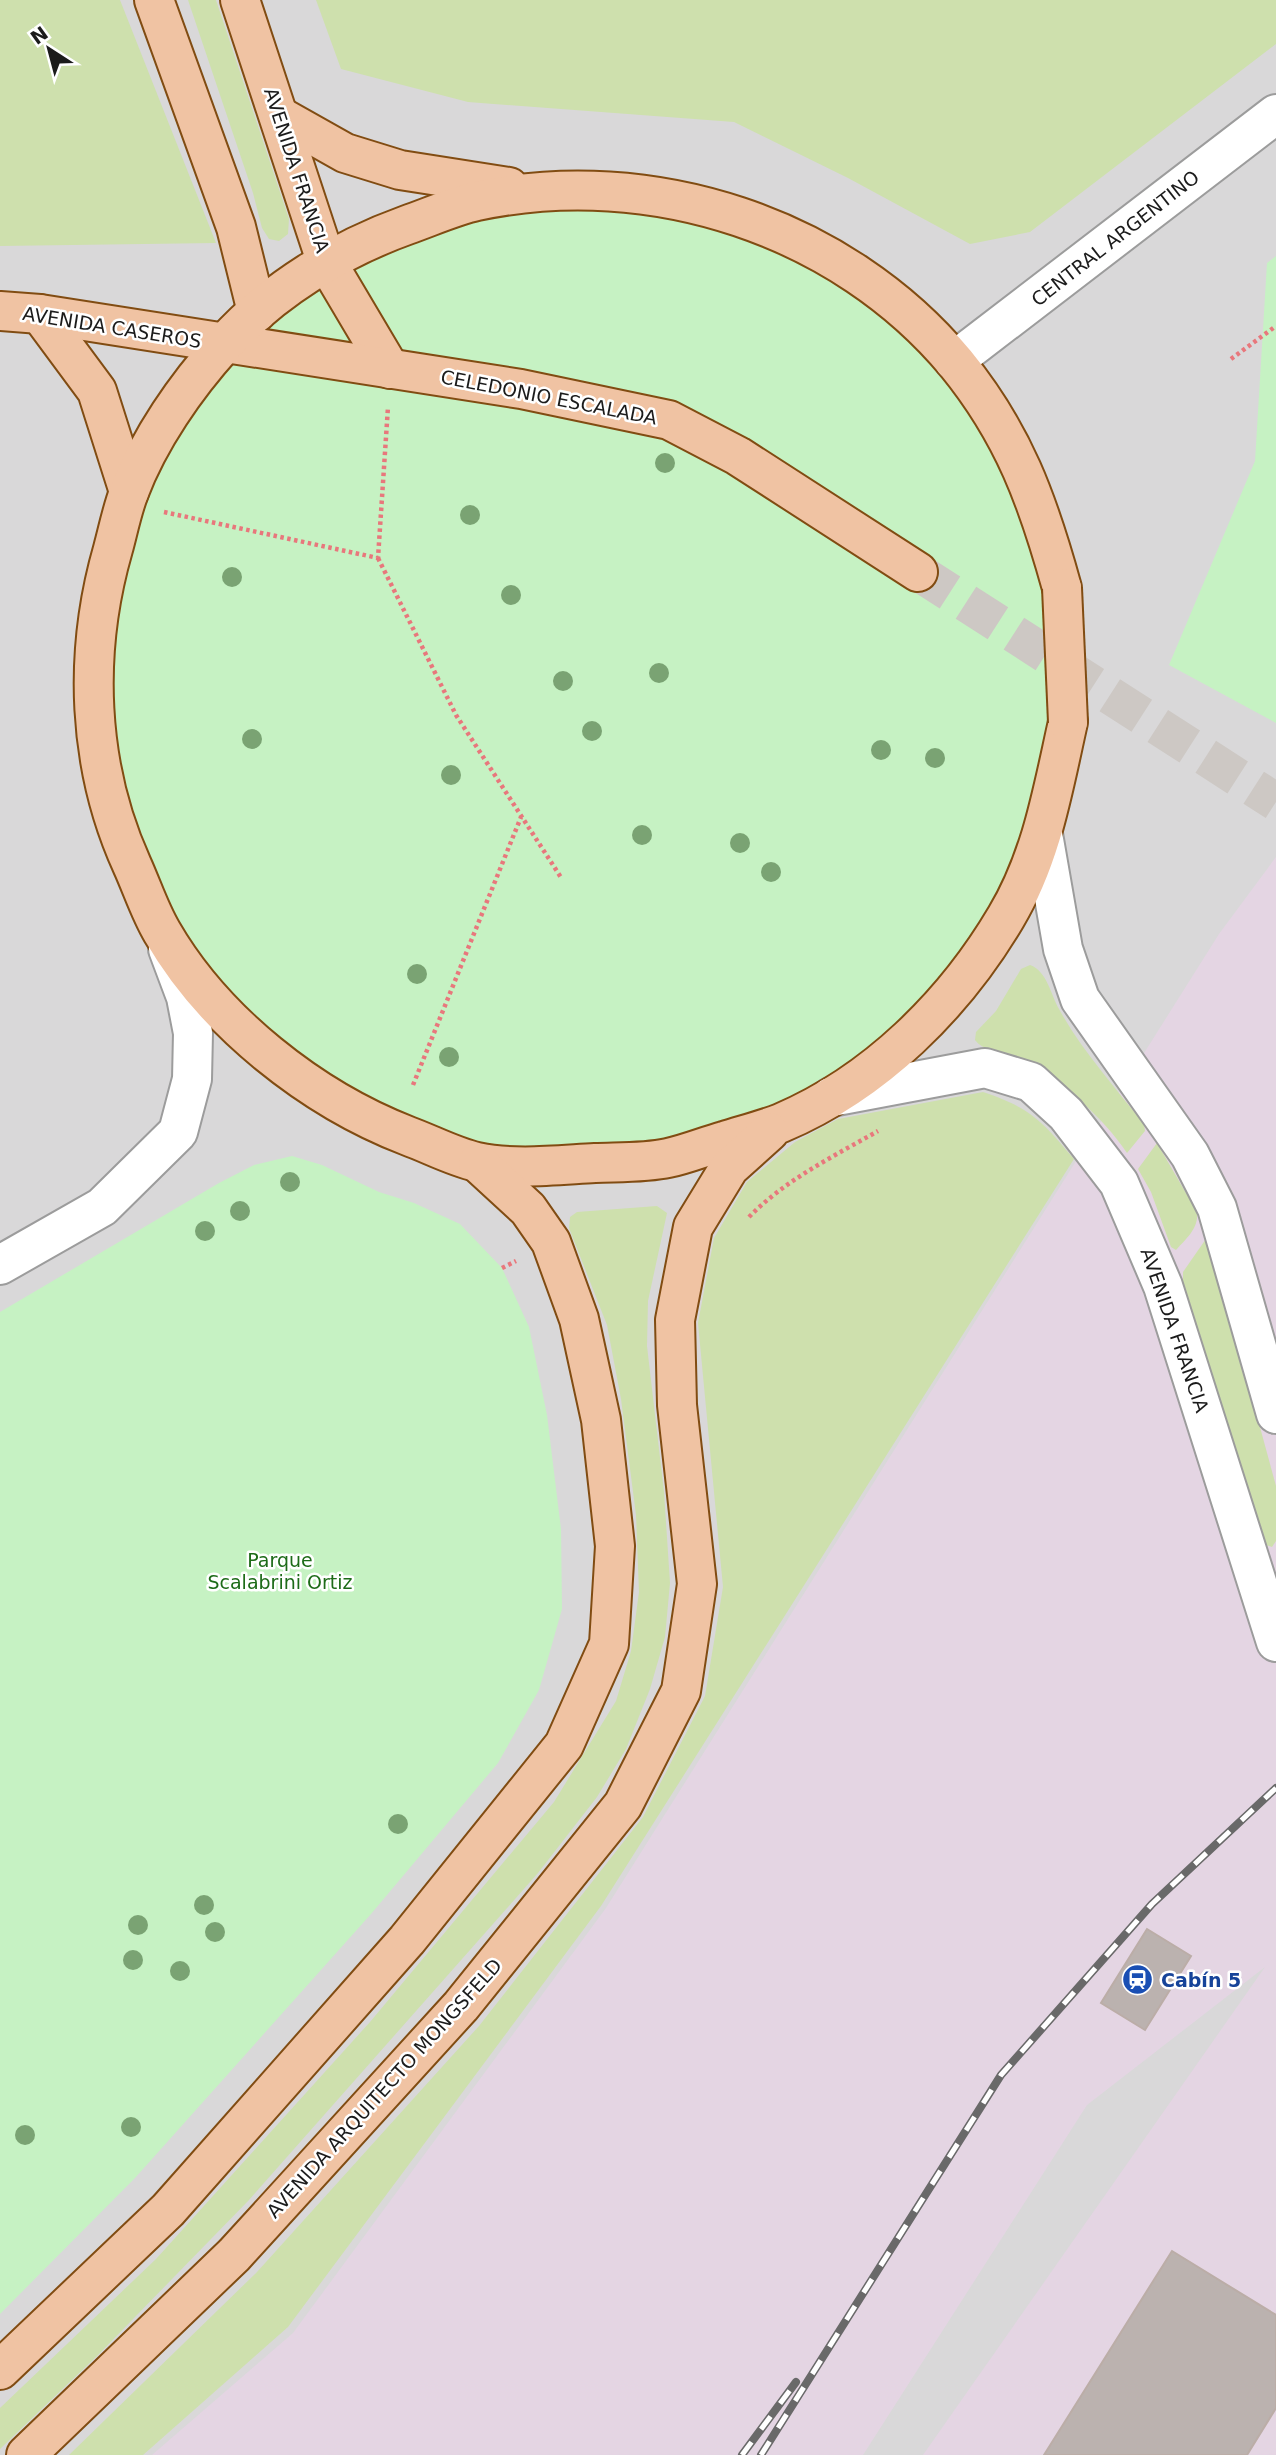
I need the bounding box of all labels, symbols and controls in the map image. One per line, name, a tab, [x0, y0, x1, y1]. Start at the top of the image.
north arrow	[14, 14, 84, 84]
text: N	[26, 22, 52, 49]
street label: AVENIDA FRANCIA	[260, 85, 334, 255]
street label: CENTRAL ARGENTINO	[1027, 166, 1203, 310]
street label: AVENIDA CASEROS	[21, 302, 203, 352]
street label: CELEDONIO ESCALADA	[439, 365, 659, 429]
street label: AVENIDA FRANCIA	[1137, 1245, 1213, 1415]
park label: Parque Scalabrini Ortiz	[207, 1549, 353, 1593]
street label: AVENIDA ARQUITECTO MONGSFELD	[262, 1954, 506, 2222]
station icon: Cabín 5	[1121, 1963, 1155, 1997]
place label: Cabín 5	[1161, 1969, 1241, 1991]

